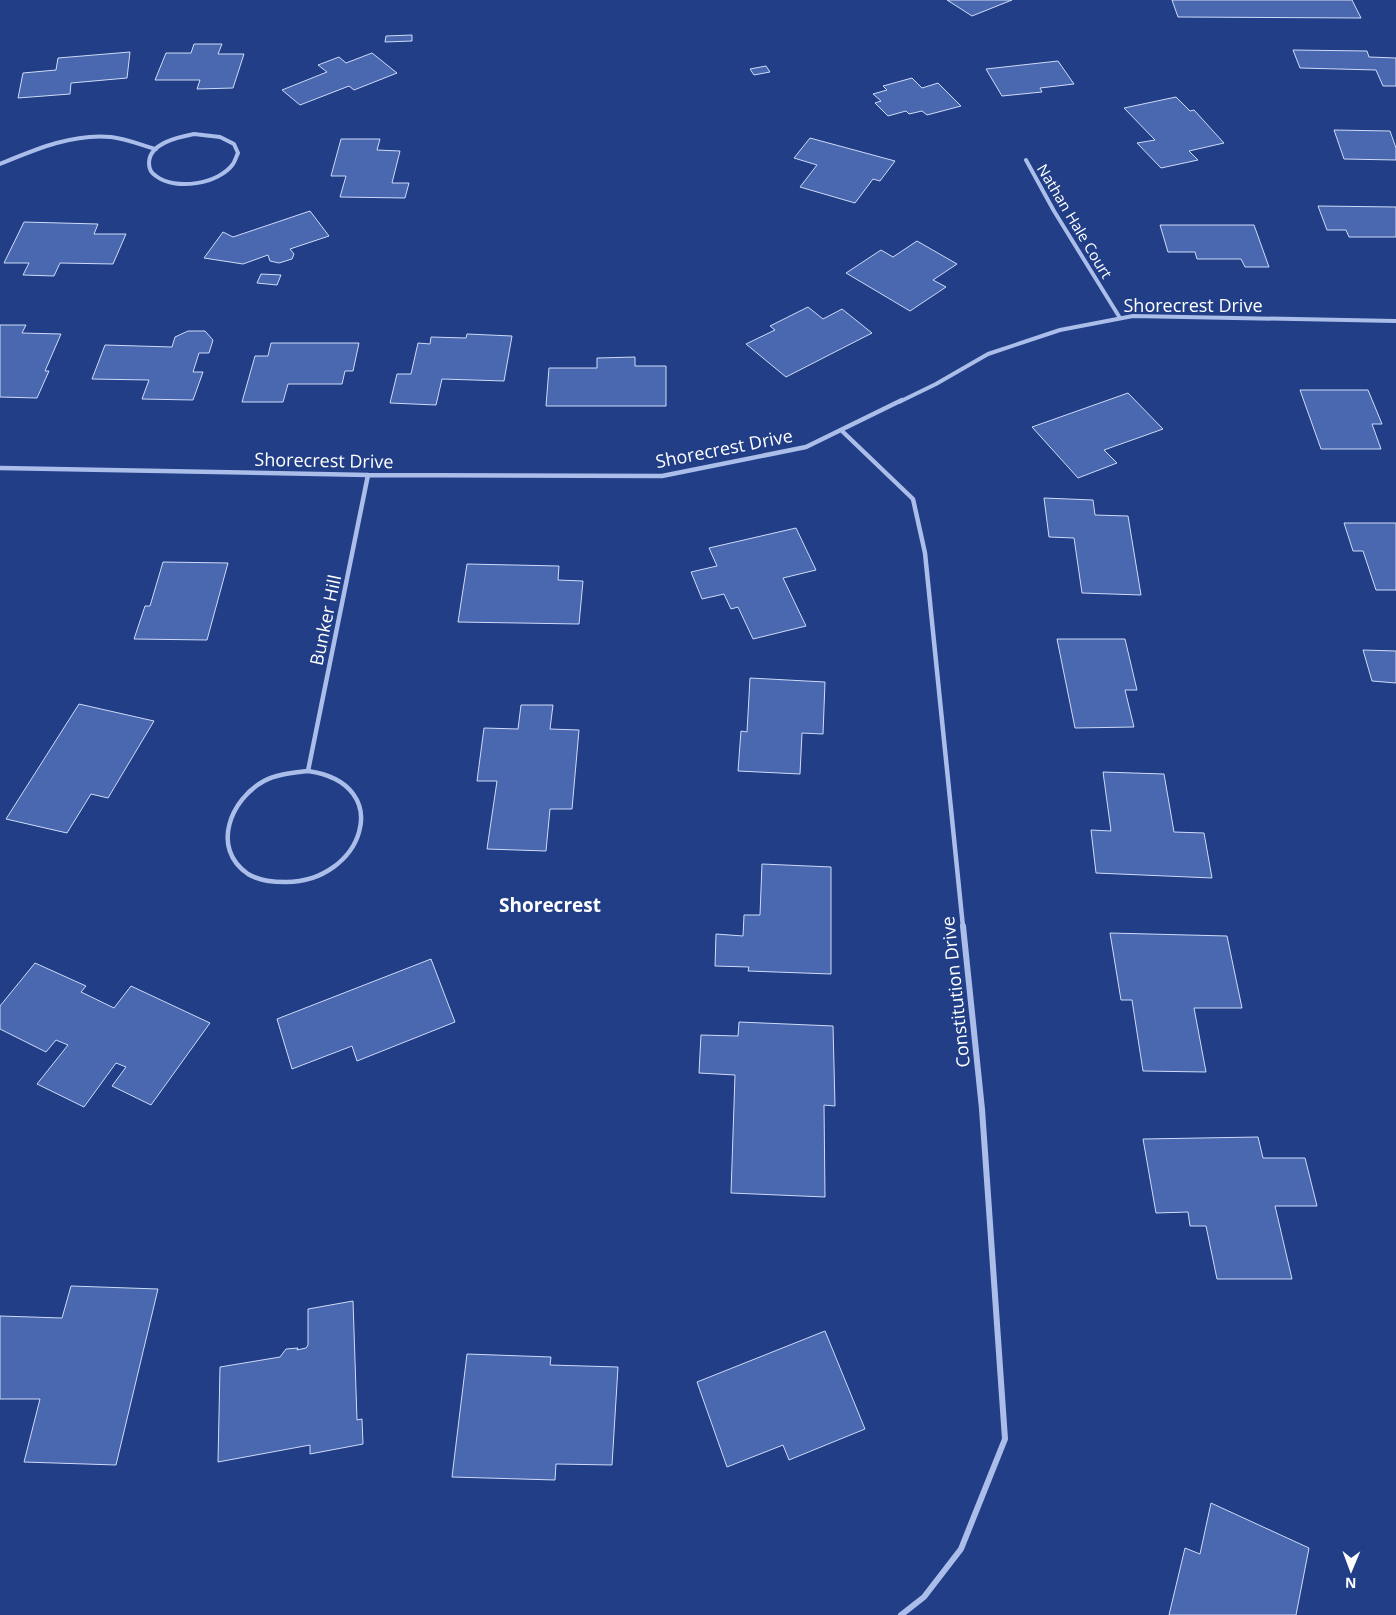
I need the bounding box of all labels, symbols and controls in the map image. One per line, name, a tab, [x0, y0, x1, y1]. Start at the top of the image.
street label: Nathan Hale Court	[1033, 160, 1117, 282]
street label: Shorecrest Drive	[1123, 293, 1263, 317]
street label: Shorecrest Drive	[653, 423, 795, 473]
street label: Shorecrest Drive	[254, 447, 394, 473]
street label: Bunker Hill	[304, 572, 346, 668]
district label: Shorecrest	[499, 892, 601, 918]
street label: Constitution Drive	[935, 915, 975, 1069]
north arrow	[1326, 1545, 1376, 1595]
text: N	[1345, 1574, 1357, 1593]

